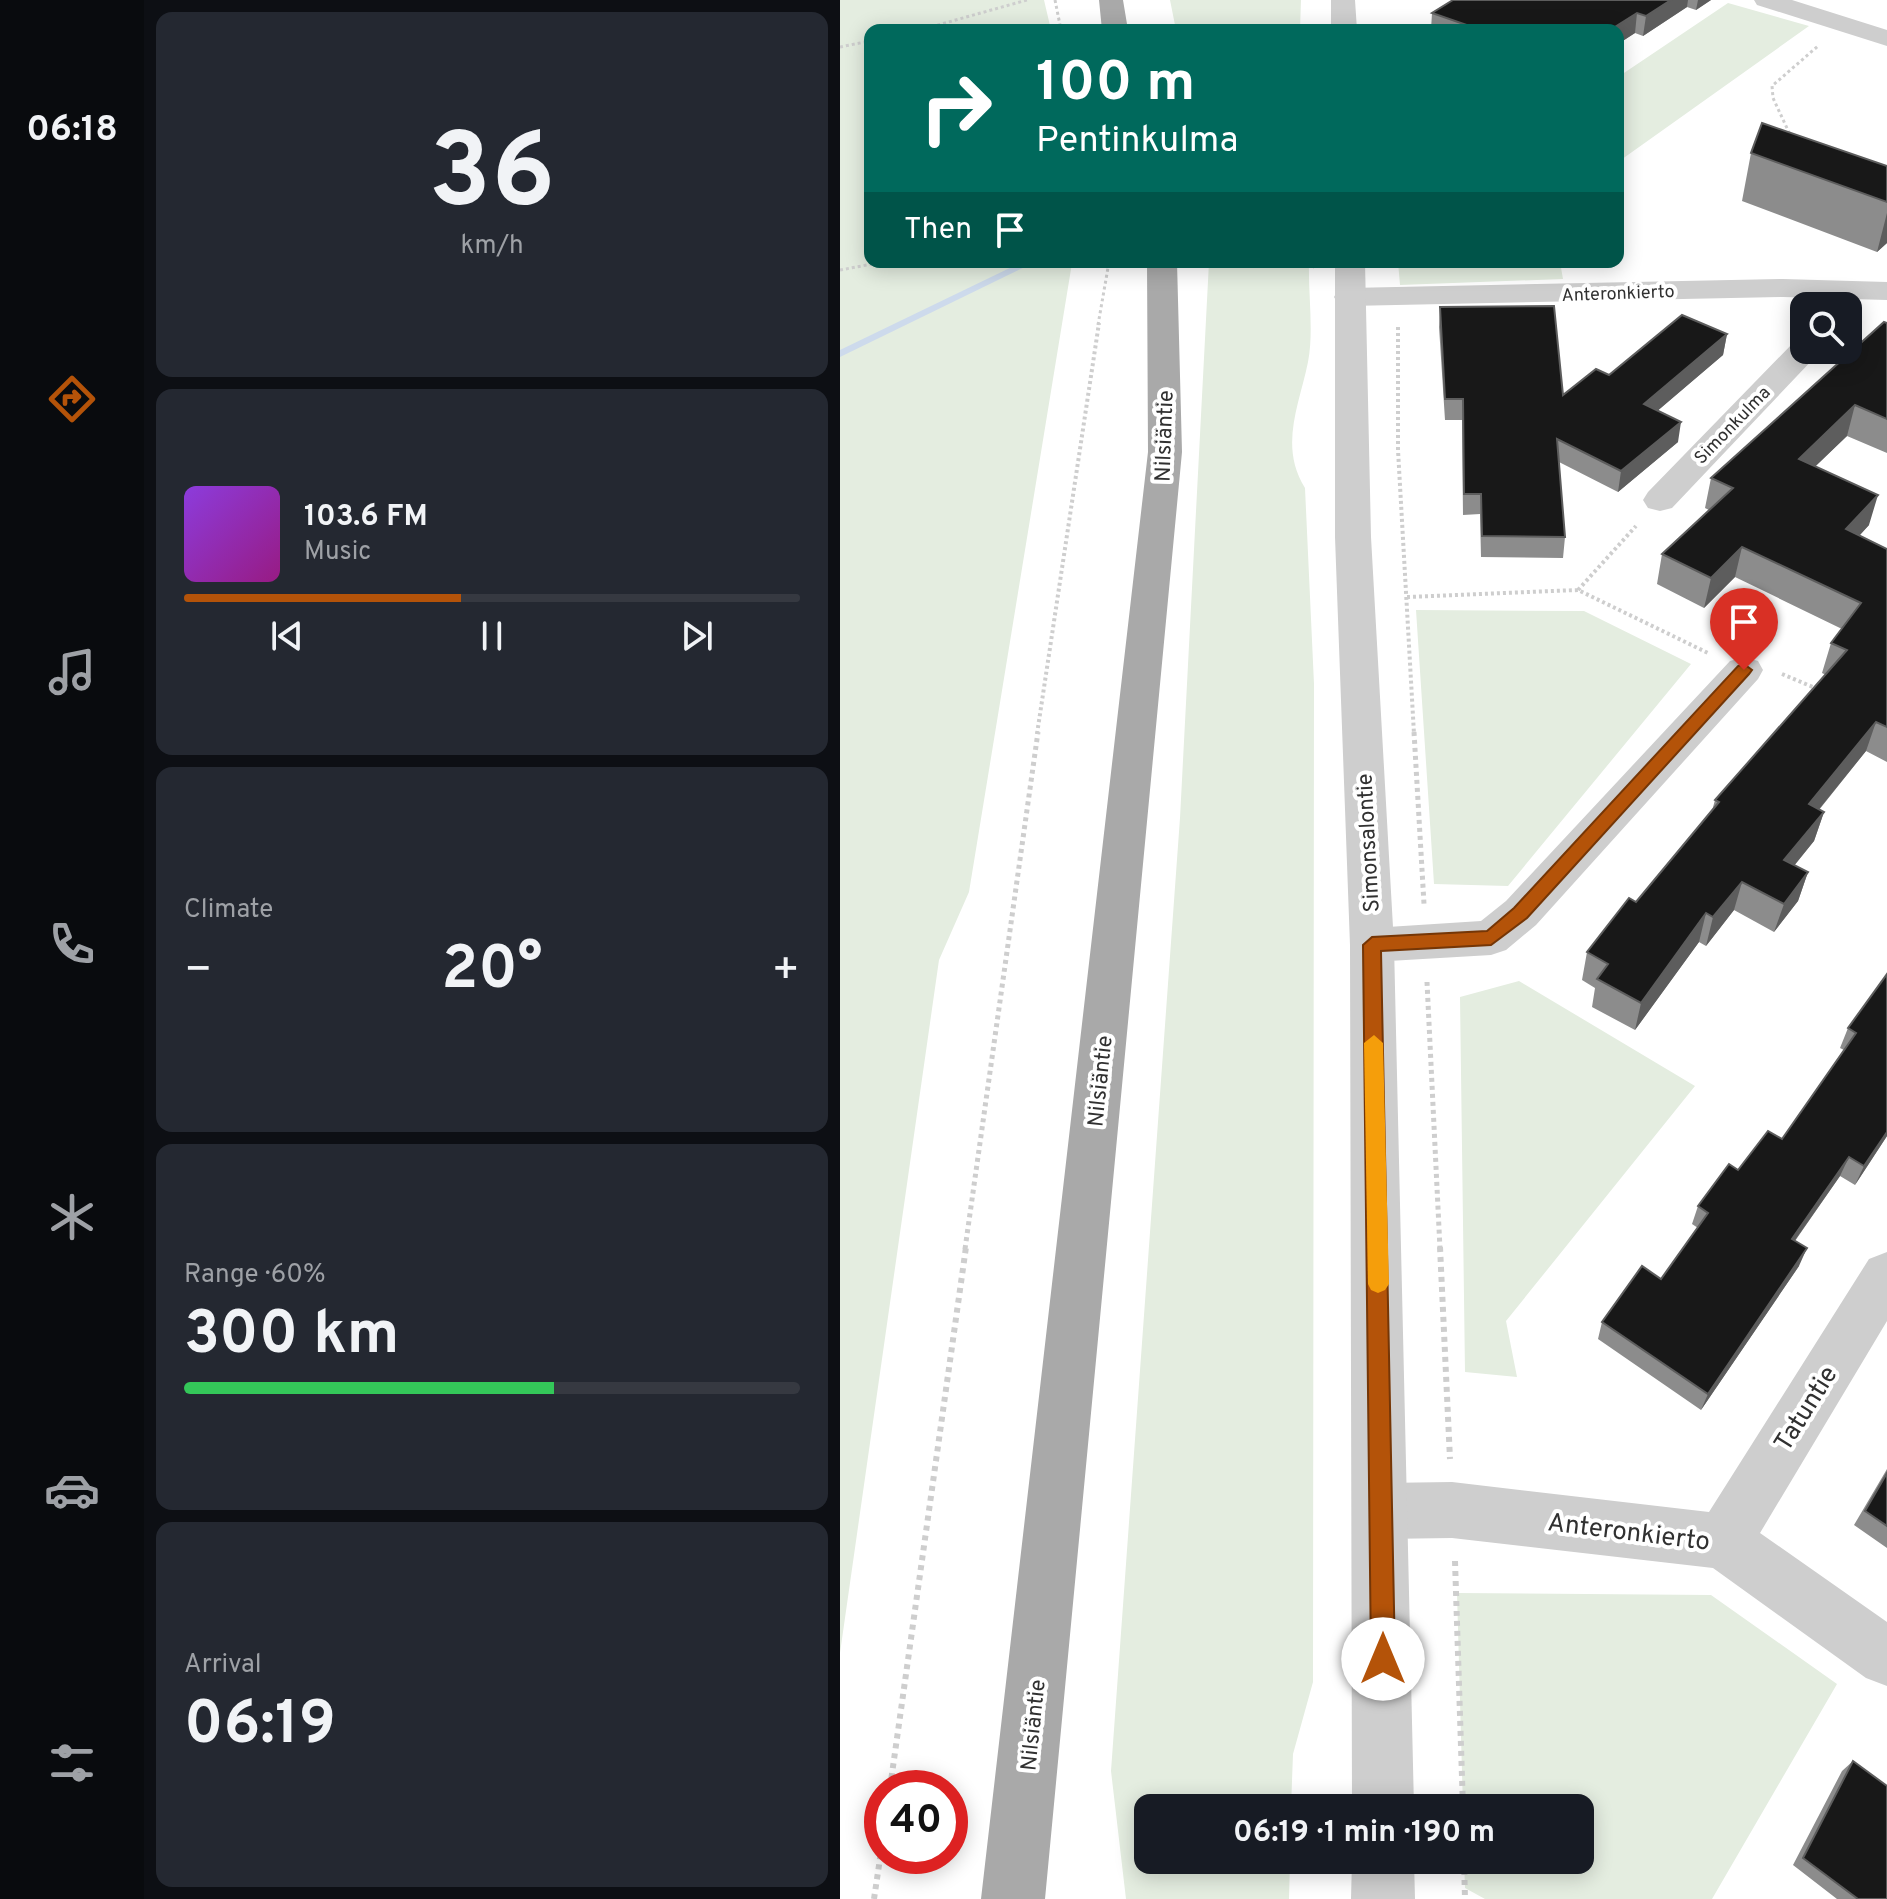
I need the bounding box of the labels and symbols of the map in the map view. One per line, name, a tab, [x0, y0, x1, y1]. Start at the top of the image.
street label: Anteronkierto	[1561, 281, 1675, 308]
street label: Simonkulma	[1690, 382, 1776, 470]
street label: Nilsiäntie	[1150, 390, 1181, 482]
pin	[1710, 588, 1778, 670]
street label: Simonsalontie	[1352, 773, 1387, 913]
street label: Nilsiäntie	[1083, 1034, 1120, 1128]
street label: Tatuntie	[1768, 1360, 1846, 1458]
street label: Anteronkierto	[1546, 1507, 1712, 1560]
position arrow	[1341, 1617, 1425, 1701]
street label: Nilsiäntie	[1016, 1678, 1053, 1772]
speed limit sign: 40	[864, 1770, 968, 1874]

